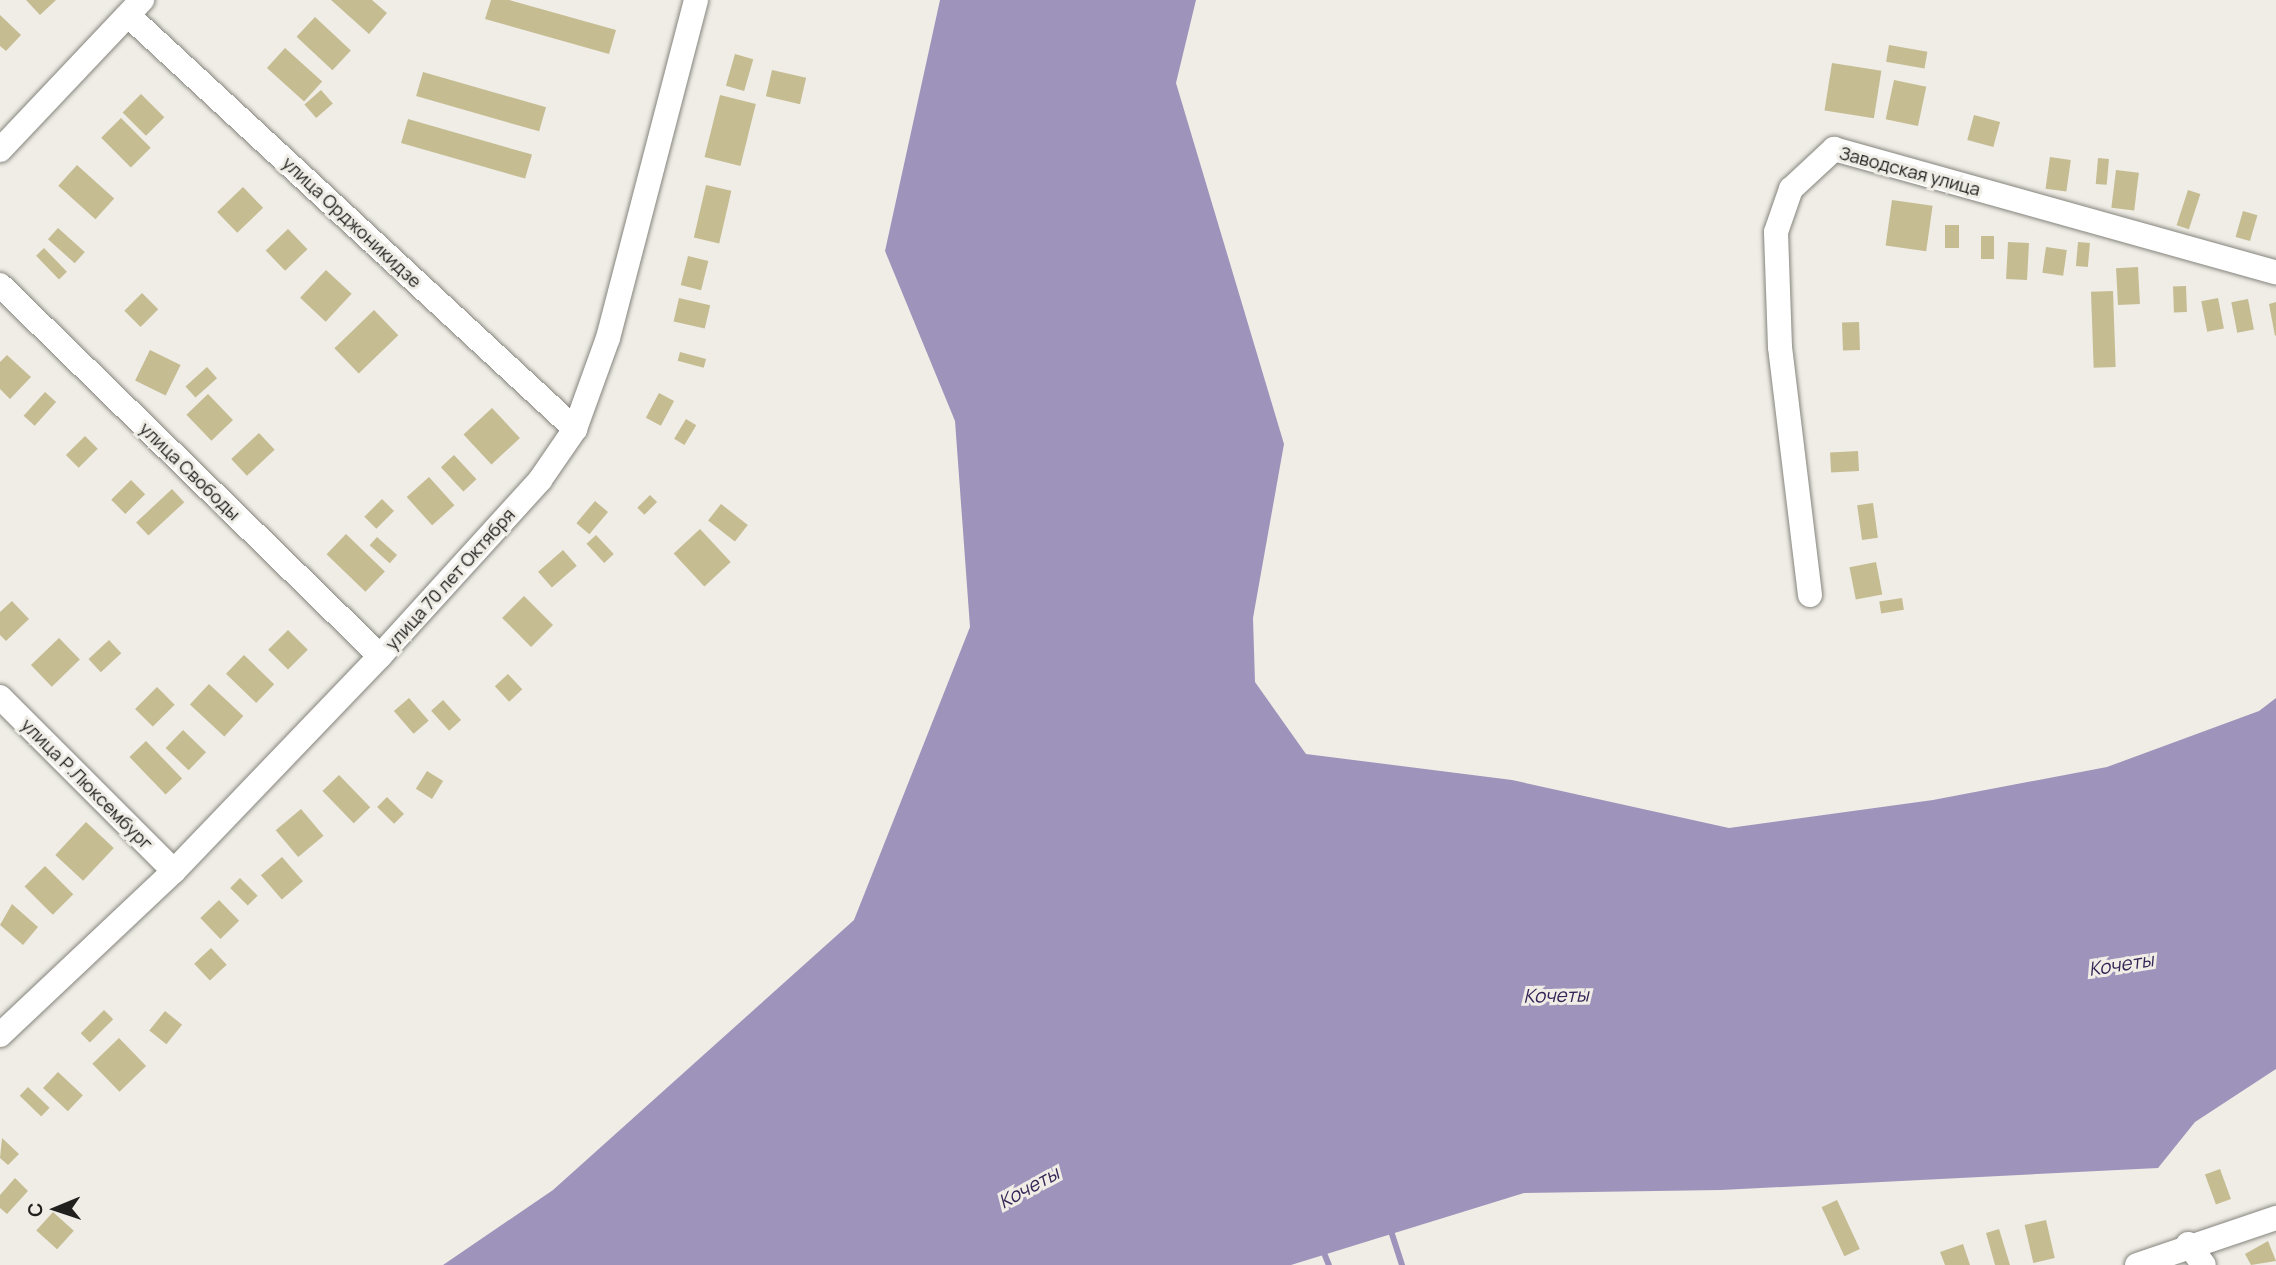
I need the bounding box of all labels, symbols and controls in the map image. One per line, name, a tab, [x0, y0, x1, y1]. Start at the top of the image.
street label: Заводская улица	[1837, 142, 1983, 200]
street label: улица Орджоникидзе	[278, 152, 426, 292]
street label: улица Свободы	[135, 418, 245, 524]
street label: улица 70 лет Октября	[381, 504, 519, 654]
street label: улица Р.Люксембург	[17, 714, 157, 854]
water label: Кочеты	[2087, 949, 2155, 981]
water label: Кочеты	[1523, 984, 1589, 1008]
water label: Кочеты	[995, 1162, 1063, 1214]
north arrow	[21, 1174, 91, 1244]
text: С	[22, 1202, 48, 1217]

